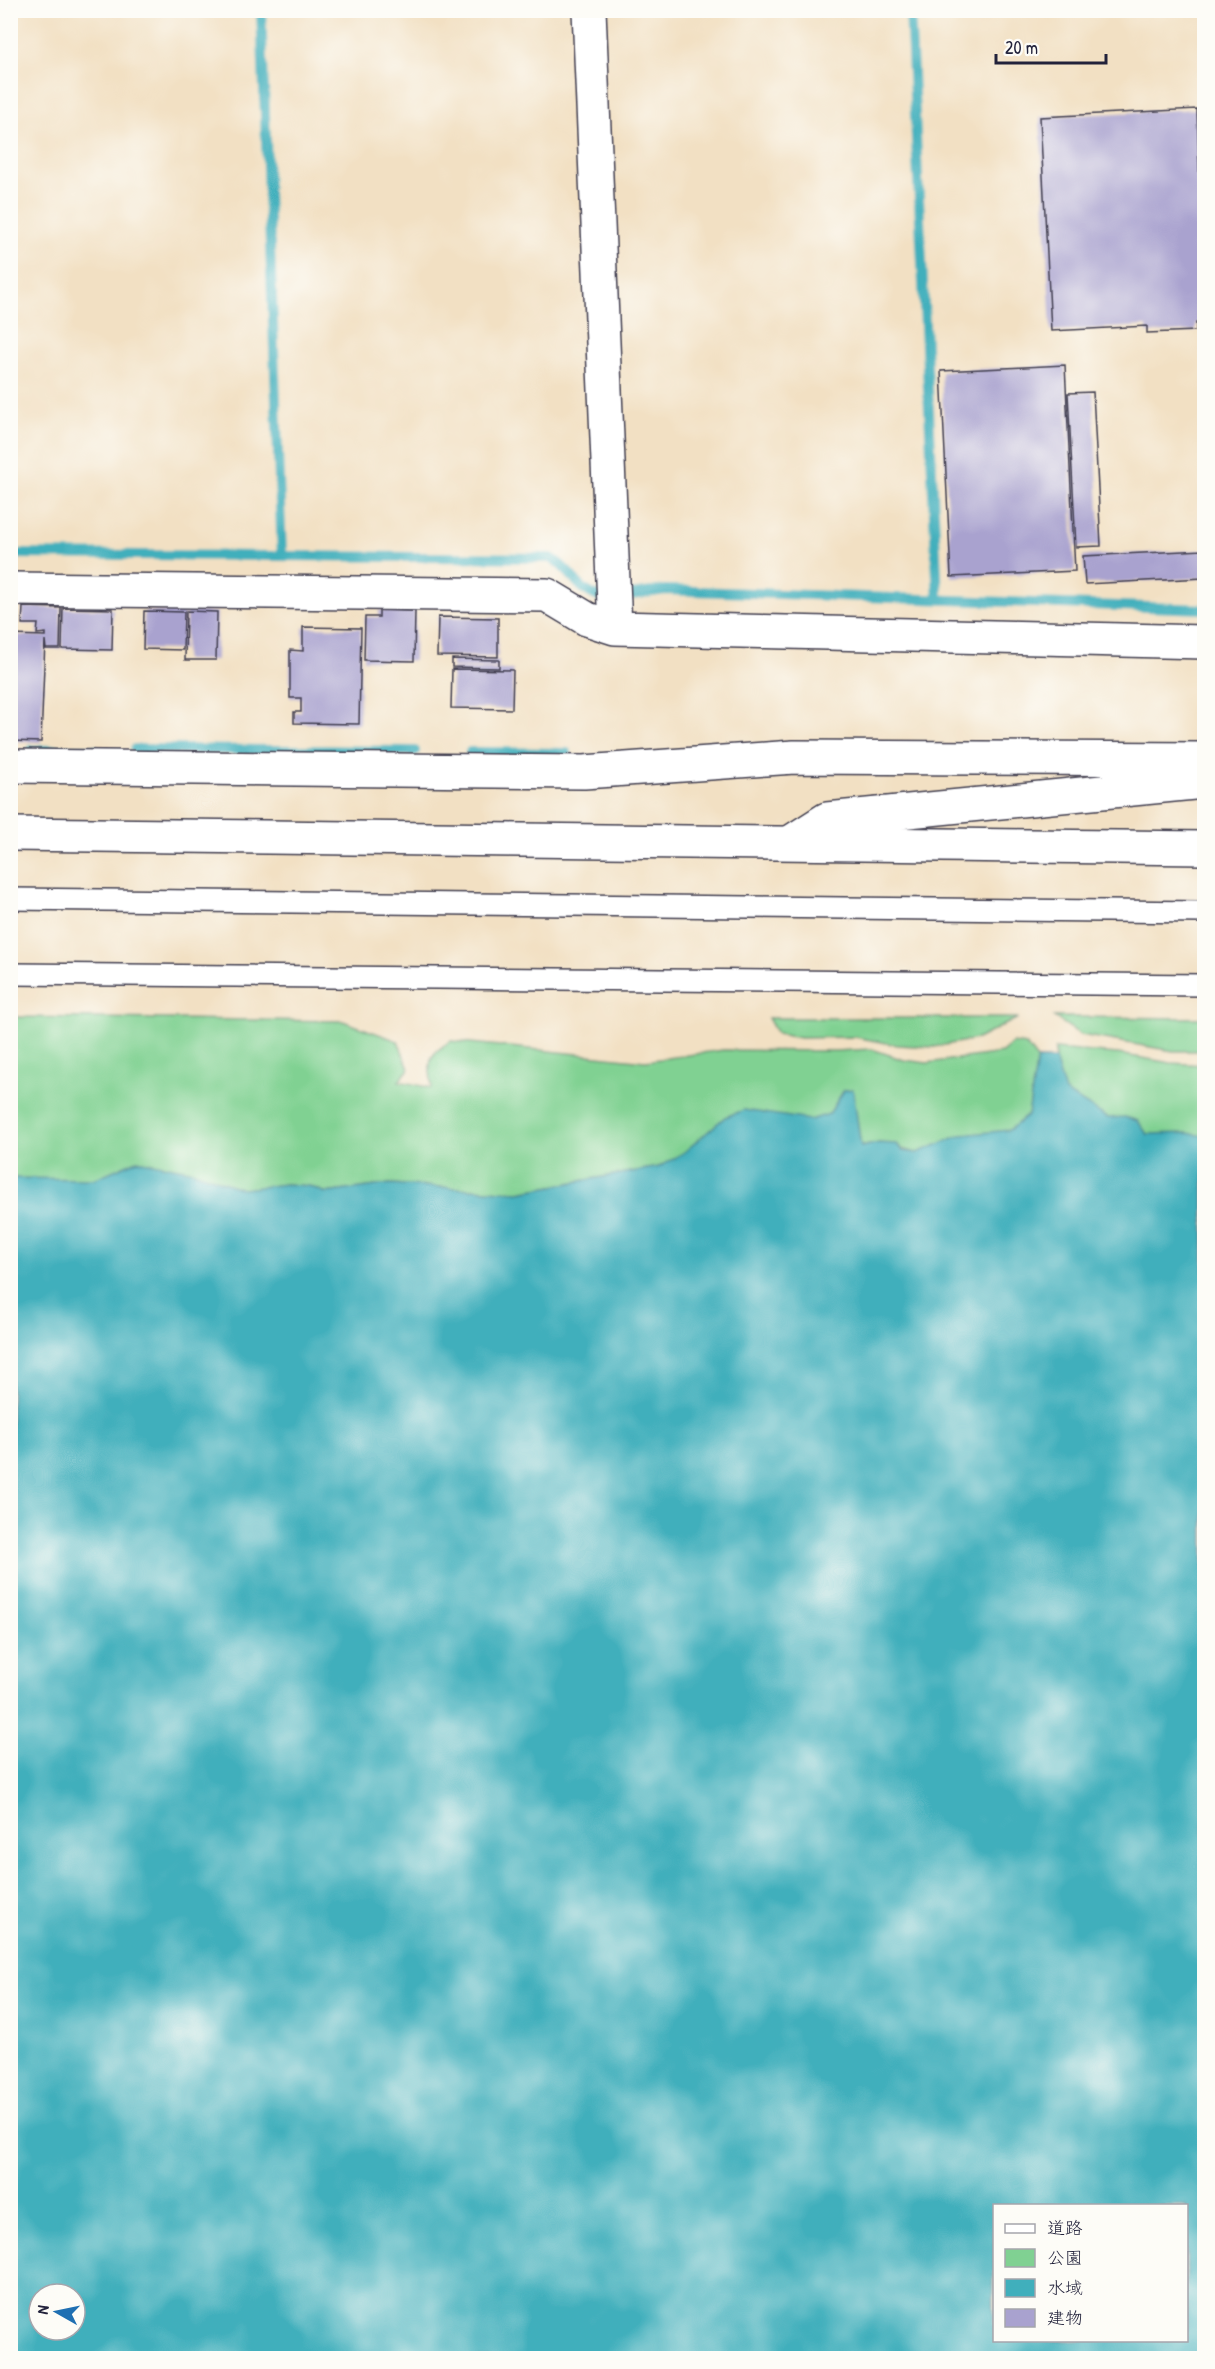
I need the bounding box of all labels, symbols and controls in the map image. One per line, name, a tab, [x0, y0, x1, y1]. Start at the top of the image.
scale bar	[996, 27, 1106, 65]
text: 20 m	[1005, 35, 1038, 60]
legend	[993, 2204, 1188, 2342]
text: 道路	[1047, 2215, 1083, 2240]
text: 公園	[1047, 2245, 1083, 2270]
text: 水域	[1047, 2275, 1083, 2300]
north arrow	[27, 2282, 87, 2342]
text: N	[31, 2303, 54, 2316]
text: 建物	[1047, 2305, 1083, 2330]

